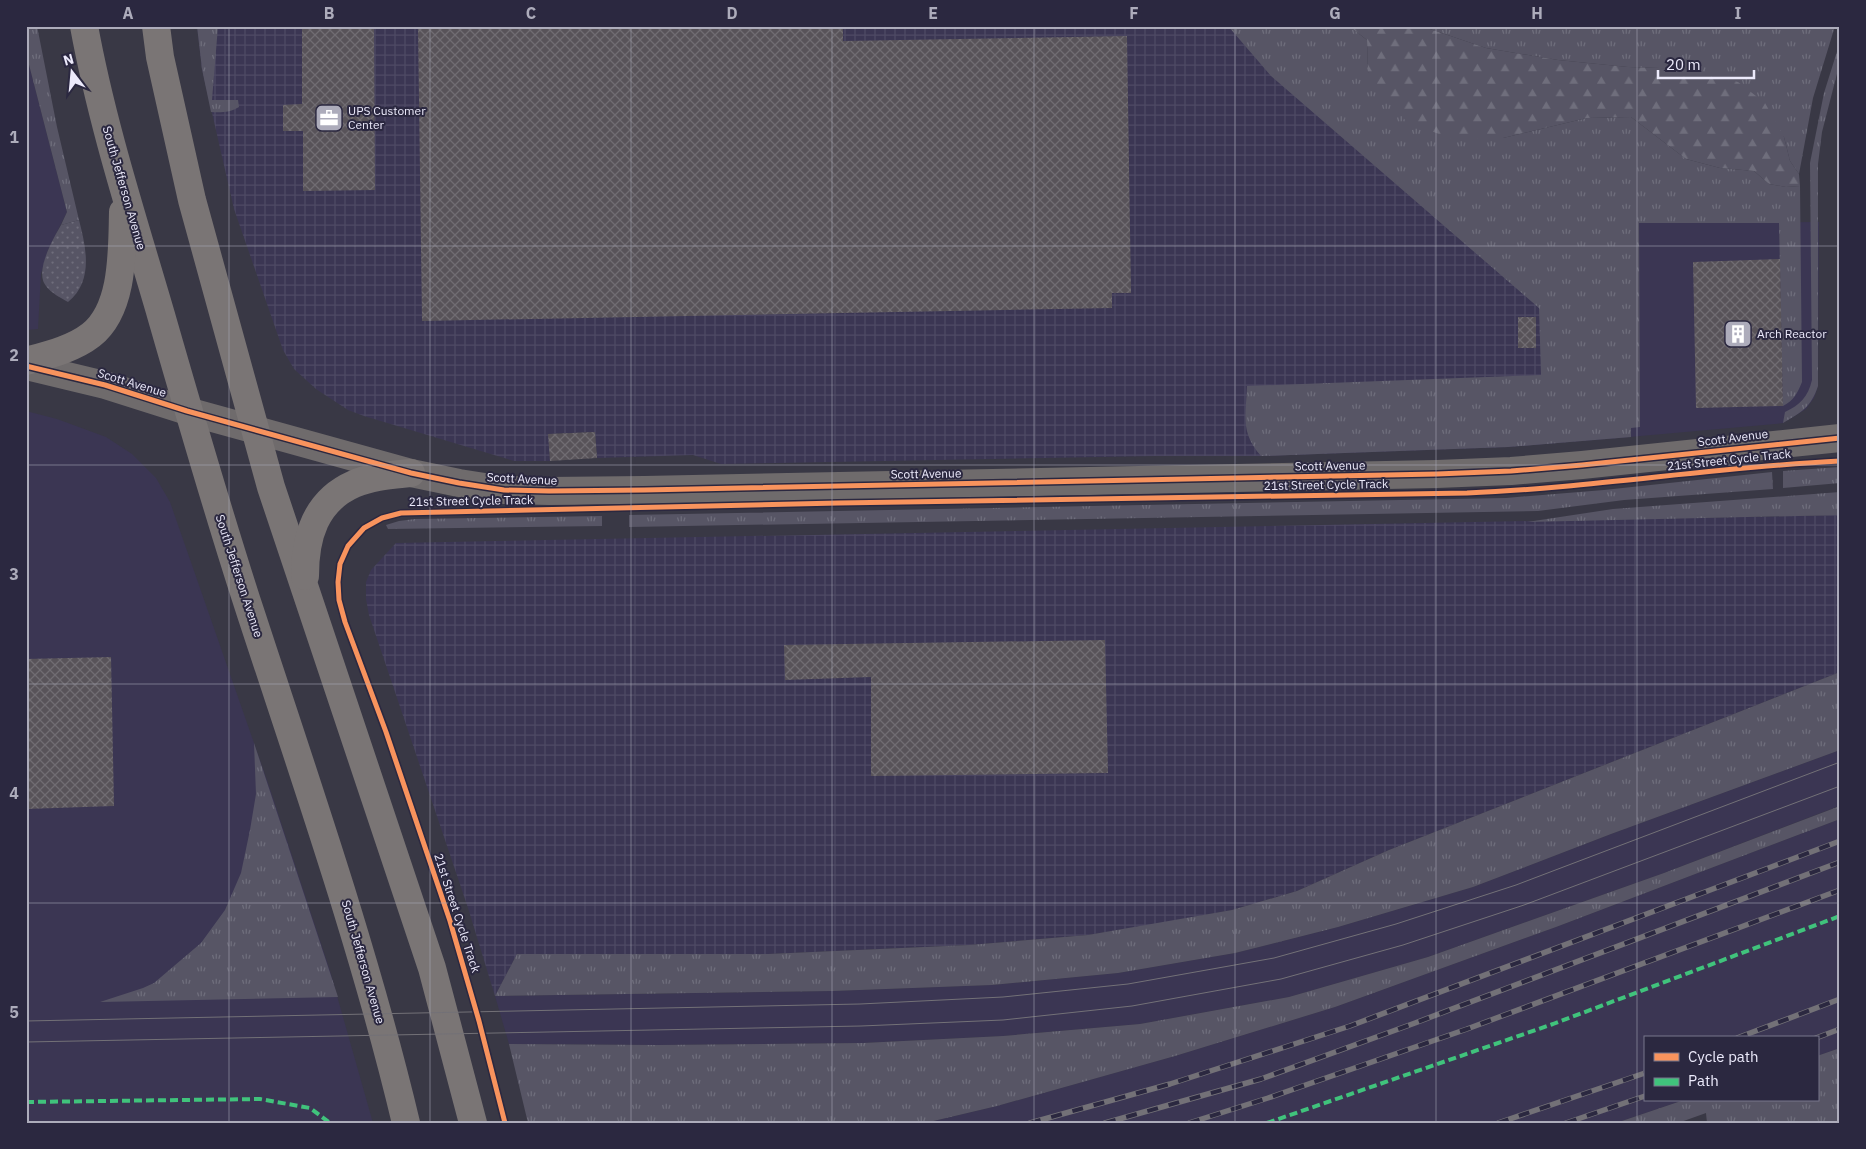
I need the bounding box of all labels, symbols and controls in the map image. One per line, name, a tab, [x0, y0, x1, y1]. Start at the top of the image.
text: A	[123, 3, 134, 23]
text: B	[324, 3, 335, 23]
text: C	[526, 3, 536, 23]
text: D	[726, 3, 738, 23]
text: E	[928, 3, 938, 23]
text: F	[1129, 3, 1139, 23]
text: G	[1329, 3, 1341, 23]
text: H	[1531, 3, 1543, 23]
text: I	[1735, 3, 1742, 23]
north arrow	[48, 48, 98, 98]
scale bar	[1658, 48, 1755, 80]
text: N	[61, 49, 76, 70]
text: 20 m	[1666, 55, 1701, 74]
office icon: UPS Customer Center	[314, 103, 344, 133]
place label: UPS Customer Center	[348, 103, 426, 132]
street label: South Jefferson Avenue	[100, 124, 149, 252]
text: 1	[9, 127, 19, 147]
building icon: Arch Reactor	[1723, 319, 1753, 349]
place label: Arch Reactor	[1757, 326, 1827, 341]
text: 2	[9, 345, 19, 365]
street label: Scott Avenue	[96, 365, 169, 400]
street label: Scott Avenue	[1697, 426, 1769, 449]
street label: 21st Street Cycle Track	[1666, 445, 1792, 473]
street label: Scott Avenue	[1294, 457, 1366, 474]
street label: Scott Avenue	[890, 465, 962, 482]
street label: Scott Avenue	[486, 469, 558, 488]
street label: 21st Street Cycle Track	[1264, 476, 1389, 493]
street label: 21st Street Cycle Track	[409, 492, 534, 509]
street label: South Jefferson Avenue	[213, 513, 267, 639]
text: 3	[9, 564, 19, 584]
text: 4	[9, 783, 19, 803]
street label: 21st Street Cycle Track	[431, 851, 484, 975]
street label: South Jefferson Avenue	[339, 898, 388, 1026]
text: 5	[9, 1002, 19, 1022]
legend	[1644, 1036, 1818, 1102]
text: Cycle path	[1688, 1047, 1759, 1066]
text: Path	[1688, 1071, 1719, 1090]

